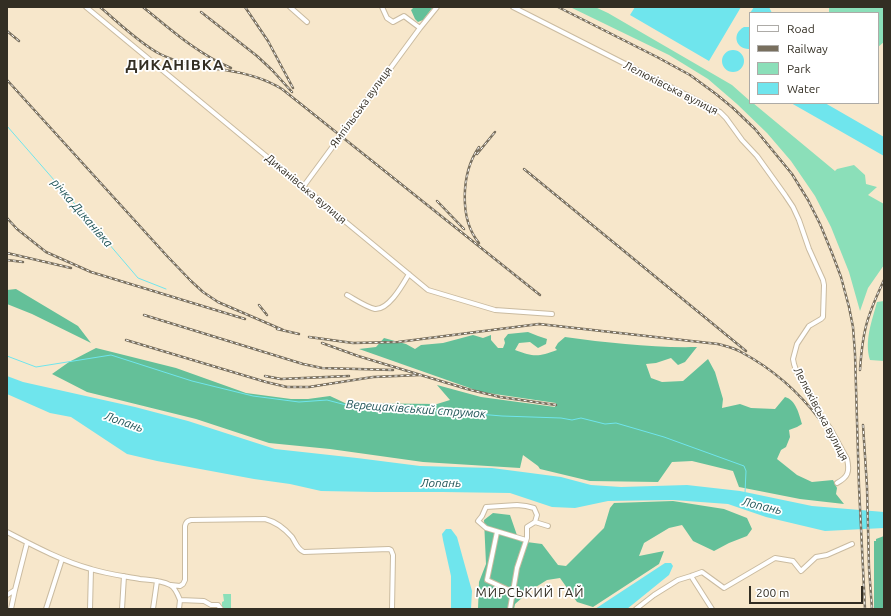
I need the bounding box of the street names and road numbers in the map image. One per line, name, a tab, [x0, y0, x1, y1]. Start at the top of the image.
street label: Лелюківська вулиця	[622, 58, 720, 118]
street label: Ямпільська вулиця	[327, 64, 395, 150]
street label: Диканівська вулиця	[263, 151, 349, 227]
street label: Лелюківська вулиця	[791, 365, 851, 463]

